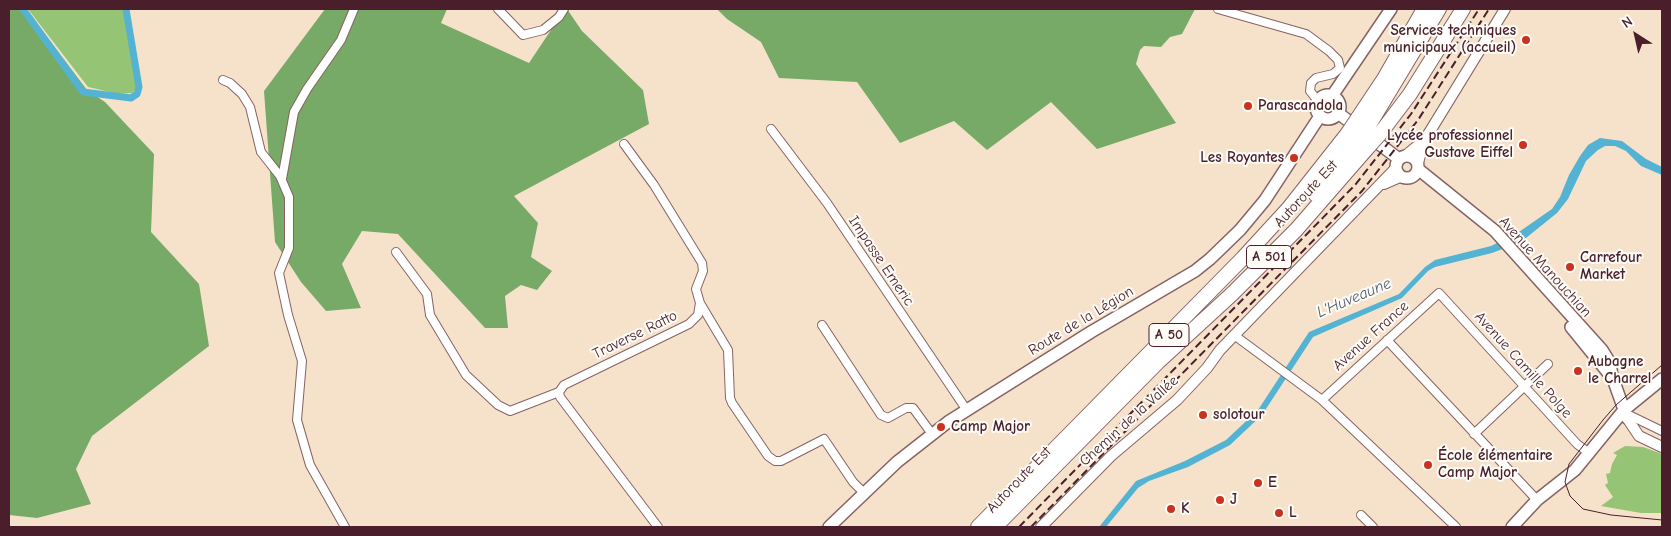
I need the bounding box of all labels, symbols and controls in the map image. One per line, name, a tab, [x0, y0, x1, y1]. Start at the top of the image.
north arrow	[1611, 10, 1661, 60]
text: N	[1618, 13, 1636, 32]
place label: Services techniques municipaux (accueil)	[1383, 22, 1516, 57]
marker: Services techniques municipaux (accueil)	[1520, 34, 1532, 46]
place label: Parascandola	[1258, 97, 1343, 115]
marker: Parascandola	[1242, 100, 1254, 112]
place label: Lycée professionnel Gustave Eiffel	[1387, 127, 1513, 162]
marker: Lycée professionnel Gustave Eiffel	[1517, 139, 1529, 151]
place label: Les Royantes	[1200, 149, 1284, 167]
marker: Les Royantes	[1288, 152, 1300, 164]
street label: Autoroute Est	[1270, 157, 1342, 231]
street label: Impasse Emeric	[844, 213, 918, 309]
street label: Avenue Manouchian	[1495, 213, 1595, 321]
road number: A 501	[1246, 246, 1292, 268]
place label: Carrefour Market	[1580, 249, 1642, 284]
marker: Carrefour Market	[1564, 261, 1576, 273]
water label: L'Huveaune	[1314, 274, 1394, 322]
street label: Route de la Légion	[1025, 282, 1137, 360]
street label: Avenue France	[1329, 297, 1413, 375]
street label: Traverse Ratto	[590, 307, 680, 363]
street label: Avenue Camille Polge	[1470, 308, 1576, 422]
road number: A 50	[1149, 324, 1189, 346]
place label: Aubagne le Charrel	[1588, 353, 1651, 388]
marker: Aubagne le Charrel	[1572, 365, 1584, 377]
street label: Chemin de la Vallée	[1076, 372, 1182, 470]
place label: solotour	[1213, 406, 1264, 424]
marker: solotour	[1197, 409, 1209, 421]
place label: Camp Major	[951, 418, 1030, 436]
marker: Camp Major	[935, 421, 947, 433]
street label: Autoroute Est	[983, 443, 1055, 517]
place label: École élémentaire Camp Major	[1438, 447, 1552, 482]
marker: École élémentaire Camp Major	[1422, 459, 1434, 471]
place label: E	[1268, 474, 1277, 492]
marker: E	[1252, 477, 1264, 489]
place label: J	[1230, 491, 1237, 509]
marker: J	[1214, 494, 1226, 506]
place label: K	[1181, 500, 1189, 518]
marker: K	[1165, 503, 1177, 515]
place label: L	[1289, 504, 1297, 522]
marker: L	[1273, 507, 1285, 519]

